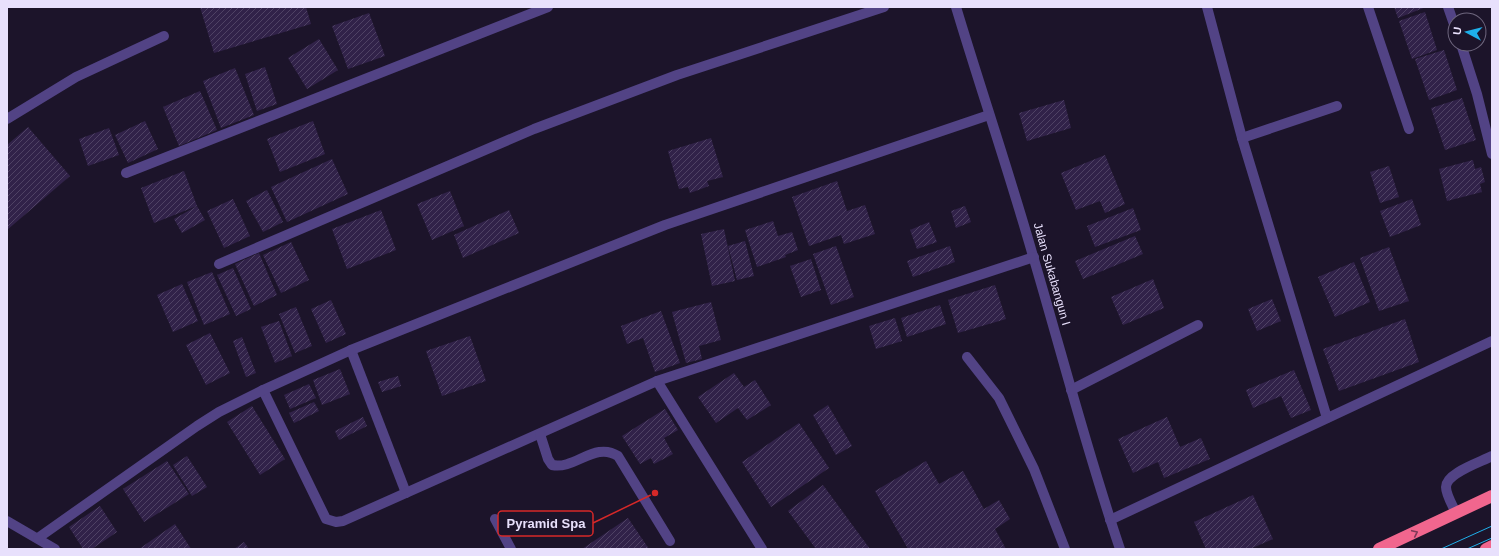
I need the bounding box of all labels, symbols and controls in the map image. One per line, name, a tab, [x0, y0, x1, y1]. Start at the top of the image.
north arrow	[1447, 12, 1487, 52]
text: U	[1451, 26, 1464, 35]
street label: Jalan Sukabangun I	[1031, 221, 1073, 327]
callout: Pyramid Spa	[498, 511, 593, 536]
text: Pyramid Spa	[507, 516, 586, 531]
one-way arrow	[1411, 529, 1418, 537]

